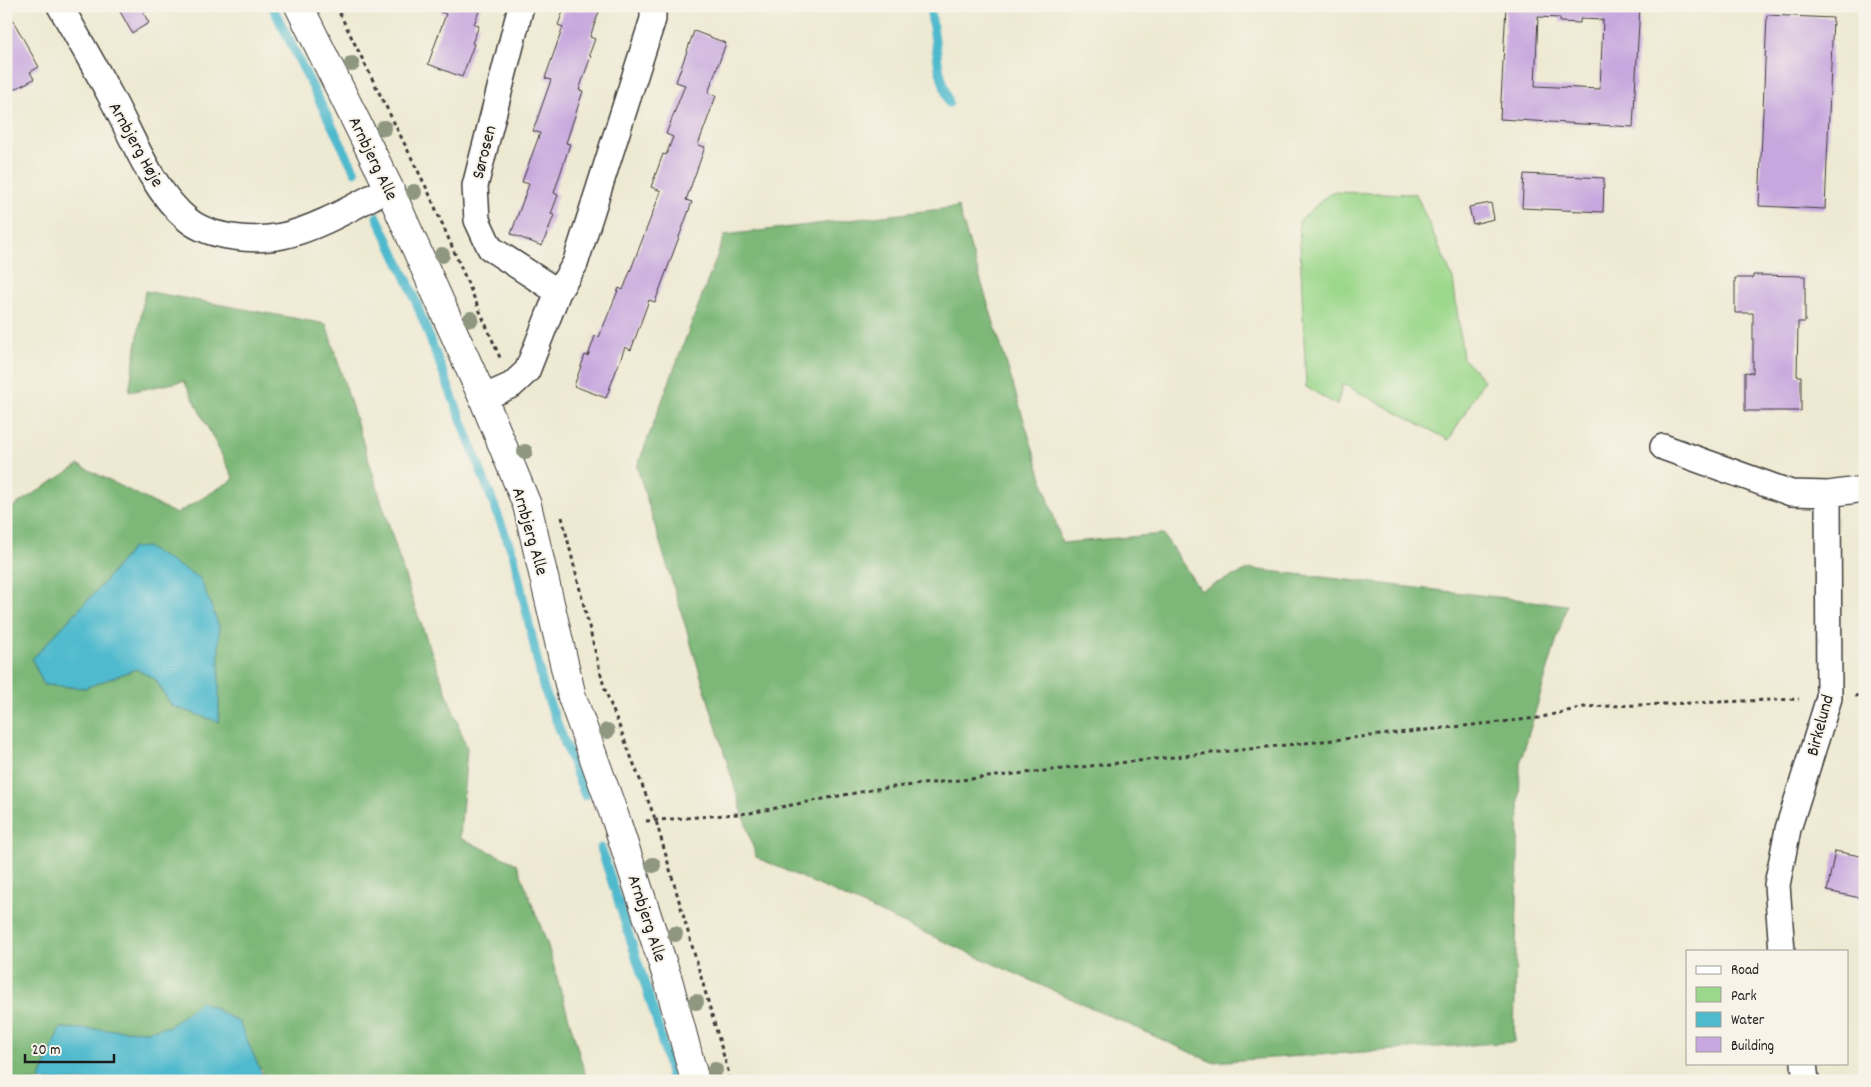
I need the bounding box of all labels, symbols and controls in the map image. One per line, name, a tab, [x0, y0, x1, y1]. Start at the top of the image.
street label: Arnbjerg Høje	[101, 98, 169, 192]
street label: Arnbjerg Alle	[341, 113, 403, 205]
street label: Sørosen	[467, 123, 504, 182]
street label: Arnbjerg Alle	[504, 485, 553, 579]
street label: Birkelund	[1801, 692, 1842, 759]
street label: Arnbjerg Alle	[620, 872, 671, 966]
legend	[1686, 950, 1848, 1064]
text: Road	[1731, 960, 1759, 982]
text: Park	[1731, 986, 1757, 1008]
text: Water	[1731, 1010, 1765, 1032]
scale bar	[25, 1032, 114, 1064]
text: Building	[1731, 1036, 1774, 1058]
text: 20 m	[32, 1040, 60, 1062]

